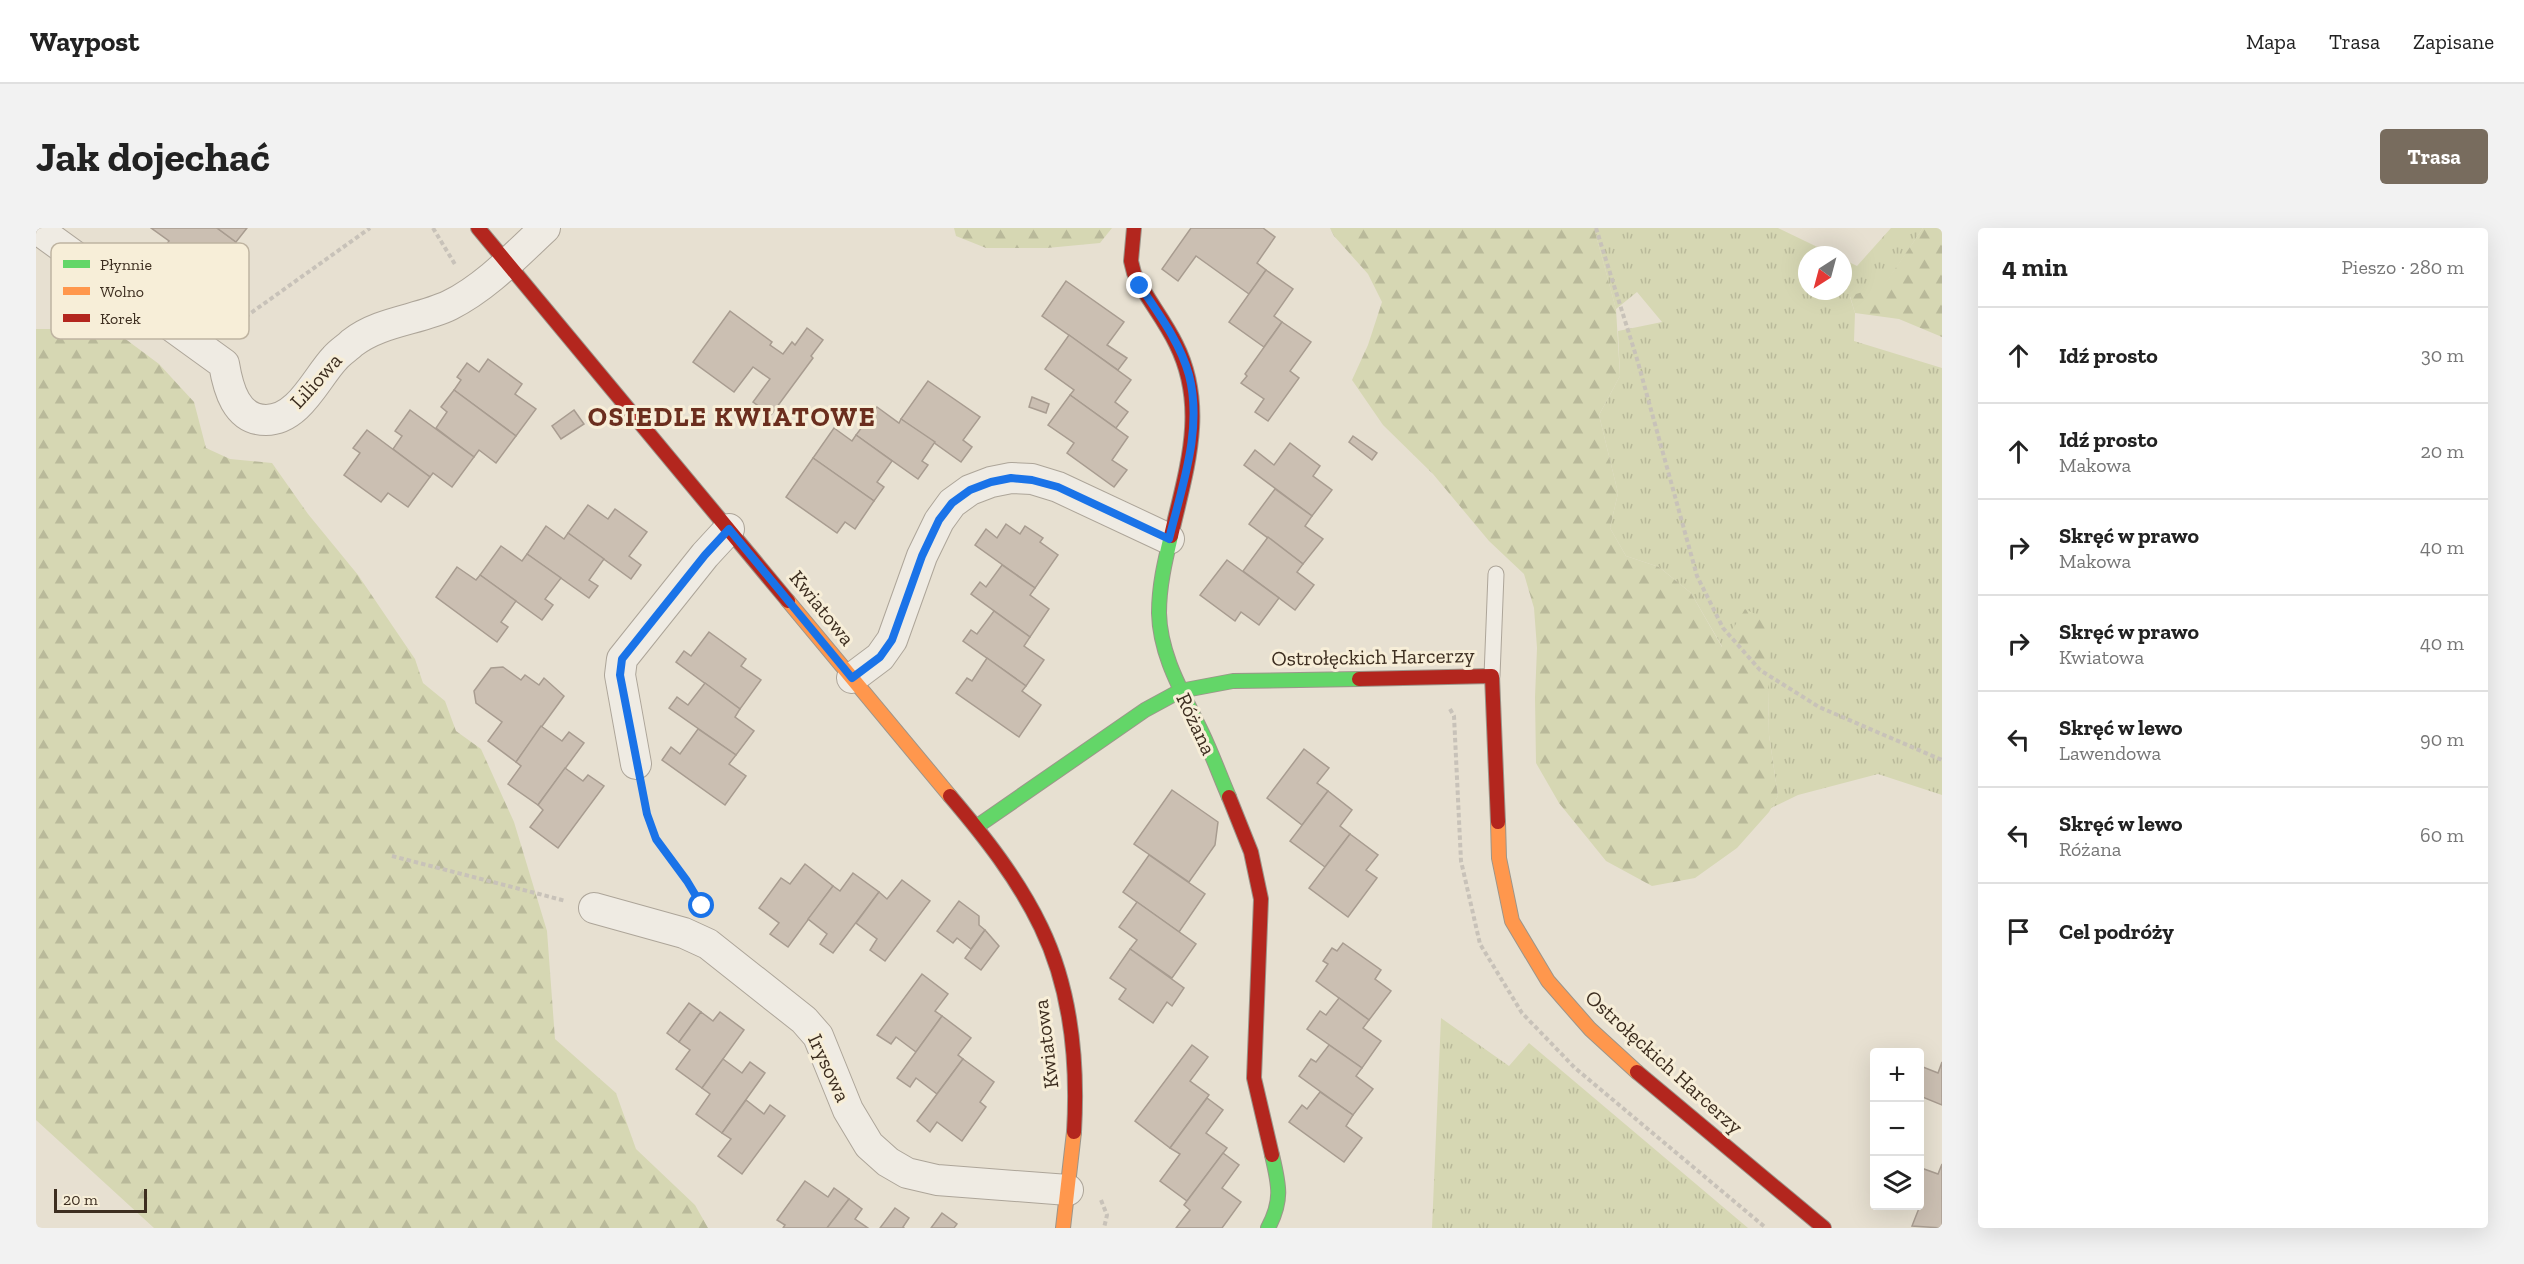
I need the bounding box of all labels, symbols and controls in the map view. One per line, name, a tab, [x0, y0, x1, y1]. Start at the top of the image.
text: Waypost	[30, 25, 139, 58]
text: Mapa	[2246, 29, 2296, 54]
text: Trasa	[2329, 29, 2380, 54]
text: Zapisane	[2413, 29, 2494, 54]
button: Trasa	[2380, 129, 2488, 184]
text: Jak dojechać	[36, 131, 270, 182]
legend	[51, 243, 249, 339]
north arrow	[1798, 246, 1852, 300]
text: 4 min	[2002, 251, 2068, 283]
text: Płynnie	[100, 255, 152, 274]
text: Pieszo · 280 m	[2341, 255, 2464, 279]
route end	[1126, 272, 1152, 298]
text: Wolno	[100, 282, 144, 301]
text: Korek	[100, 309, 141, 328]
icon: ahead	[2002, 339, 2035, 372]
text: Idź prosto	[2059, 342, 2158, 369]
text: 30 m	[2421, 343, 2464, 367]
street label: Liliowa	[284, 348, 347, 413]
district label: OSIEDLE KWIATOWE	[588, 401, 876, 433]
text: Idź prosto	[2059, 426, 2158, 453]
icon: ahead	[2002, 435, 2035, 468]
text: 20 m	[2420, 439, 2464, 463]
text: Makowa	[2059, 453, 2131, 477]
text: Skręć w prawo	[2059, 522, 2199, 549]
icon: right	[2002, 531, 2035, 564]
text: 40 m	[2420, 535, 2464, 559]
text: Makowa	[2059, 549, 2131, 573]
street label: Kwiatowa	[785, 565, 860, 650]
text: Skręć w prawo	[2059, 618, 2199, 645]
icon: right	[2002, 627, 2035, 660]
text: 40 m	[2420, 631, 2464, 655]
street label: Ostrołęckich Harcerzy	[1271, 642, 1475, 671]
text: Kwiatowa	[2059, 645, 2144, 669]
street label: Różana	[1171, 689, 1222, 759]
text: Skręć w lewo	[2059, 714, 2183, 741]
icon: left	[2002, 723, 2035, 756]
text: 90 m	[2420, 727, 2464, 751]
text: Lawendowa	[2059, 741, 2161, 765]
text: Skręć w lewo	[2059, 810, 2183, 837]
icon: left	[2002, 819, 2035, 852]
text: 60 m	[2420, 823, 2464, 847]
text: Różana	[2059, 837, 2121, 861]
route start	[688, 892, 714, 918]
icon: arrive	[2002, 915, 2035, 948]
text: Cel podróży	[2059, 918, 2174, 945]
street label: Ostrołęckich Harcerzy	[1580, 984, 1748, 1139]
street label: Kwiatowa	[1028, 998, 1063, 1090]
street label: Irysowa	[803, 1030, 856, 1106]
map controls	[1870, 1048, 1924, 1210]
button: +	[1870, 1048, 1924, 1102]
button: −	[1870, 1102, 1924, 1156]
button: layers	[1870, 1156, 1924, 1210]
scale bar	[54, 1186, 147, 1214]
text: 20 m	[63, 1190, 98, 1209]

